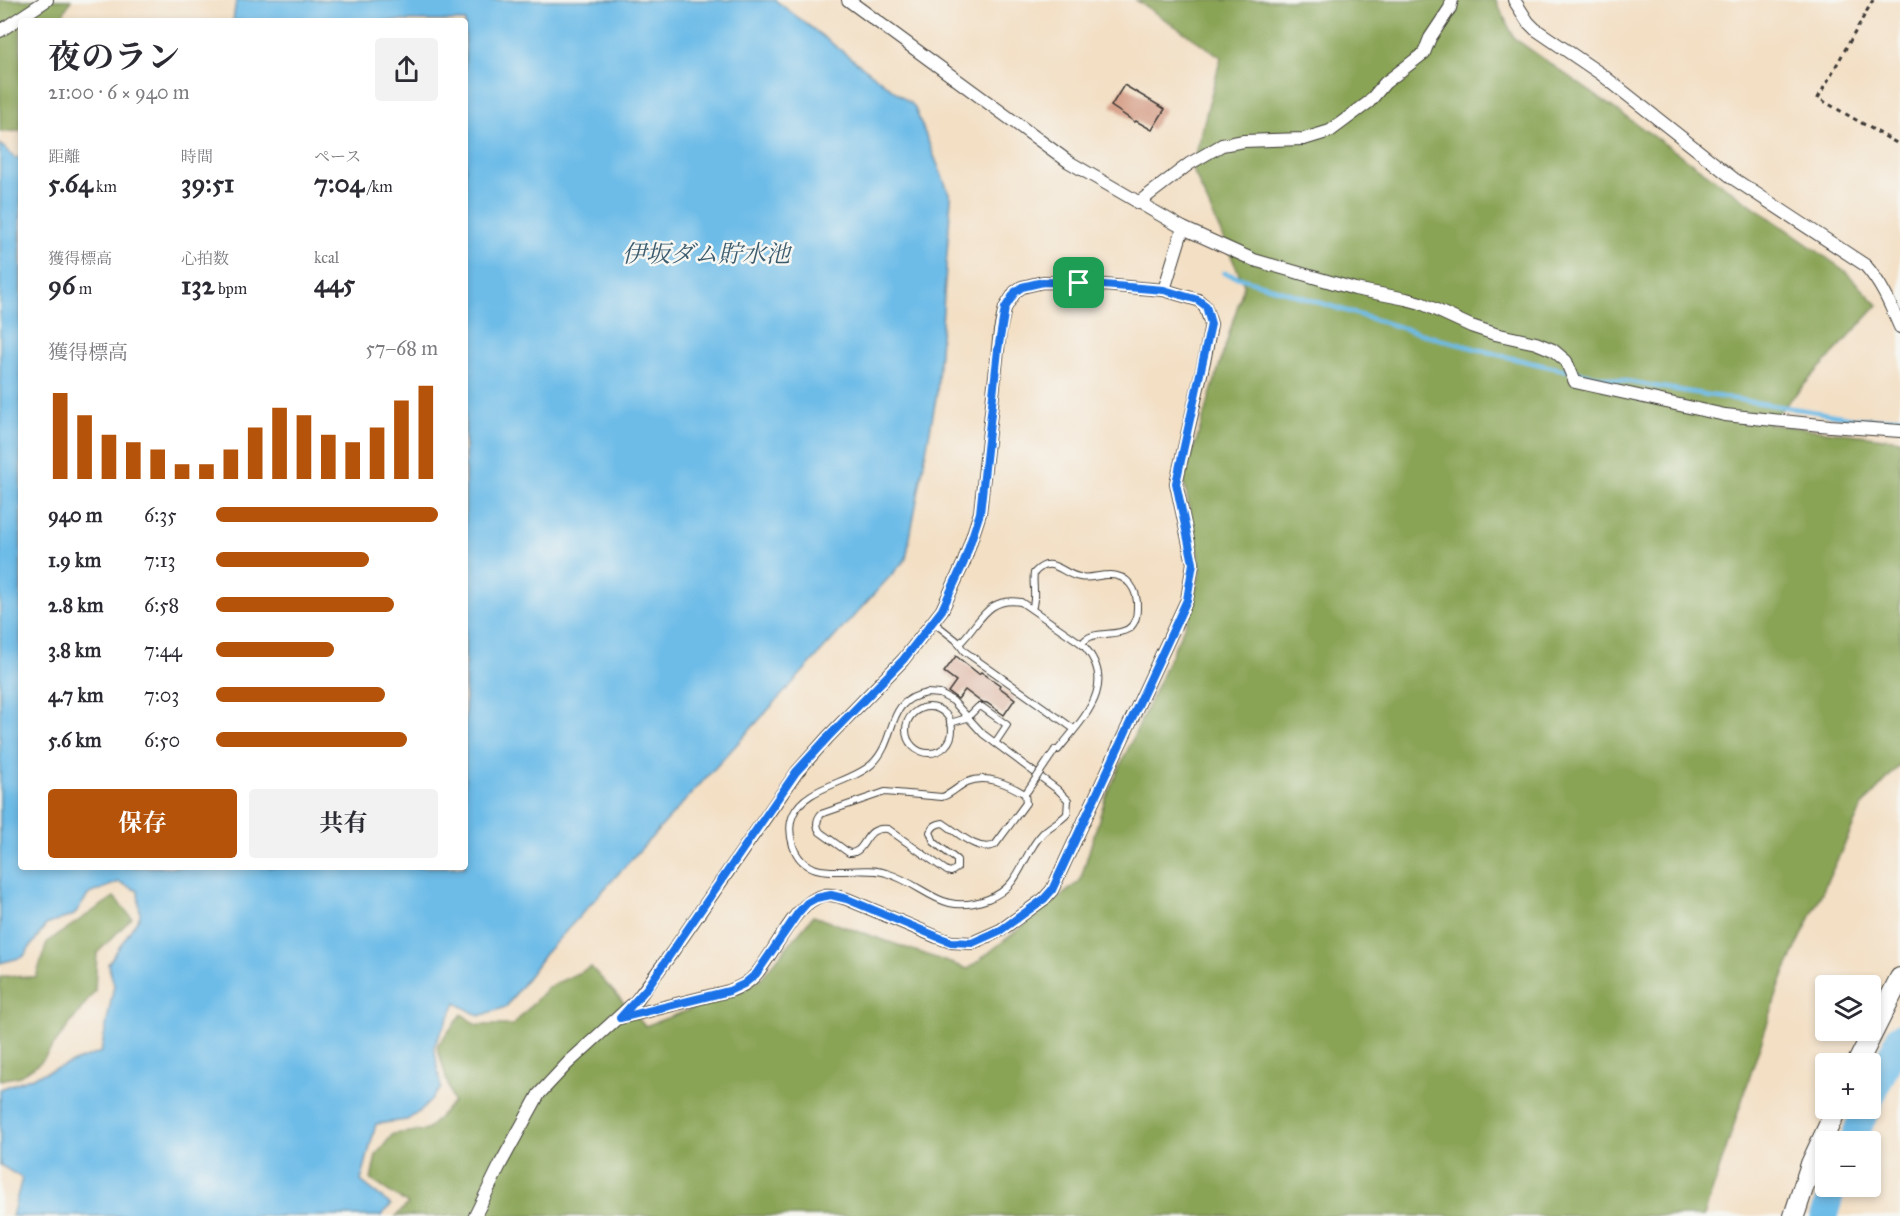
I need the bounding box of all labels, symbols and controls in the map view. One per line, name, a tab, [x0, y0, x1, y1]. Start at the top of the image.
text: 夜のラン	[48, 37, 180, 77]
button: share	[375, 38, 438, 101]
text: 21:00 · 6 × 940 m	[48, 80, 190, 104]
text: 距離	[48, 147, 80, 166]
text: 時間	[181, 147, 213, 166]
text: ペース	[314, 147, 361, 166]
text: 5.64	[48, 167, 93, 199]
text: 39:51	[181, 167, 234, 199]
text: 7:04	[314, 167, 364, 199]
text: km	[93, 177, 117, 196]
text: /km	[364, 177, 393, 196]
water label: 伊坂ダム貯水池	[622, 239, 793, 269]
text: kcal	[314, 248, 339, 267]
text: 獲得標高	[48, 249, 112, 268]
text: 心拍数	[181, 249, 229, 268]
pin	[1053, 257, 1104, 308]
icon: arrive	[1062, 266, 1095, 299]
text: 445	[314, 267, 355, 299]
text: 96	[48, 269, 75, 301]
text: 132	[181, 269, 215, 301]
text: m	[75, 279, 92, 298]
text: bpm	[215, 279, 247, 298]
text: 57–68 m	[366, 336, 438, 360]
text: 獲得標高	[48, 340, 128, 364]
text: 940 m	[48, 503, 103, 527]
text: 6:35	[144, 503, 177, 527]
text: 1.9 km	[48, 548, 101, 572]
text: 7:13	[144, 548, 176, 572]
text: 2.8 km	[48, 593, 103, 617]
text: 6:58	[144, 593, 179, 617]
text: 3.8 km	[48, 638, 101, 662]
text: 7:44	[144, 638, 182, 662]
text: 4.7 km	[48, 683, 104, 707]
text: 7:03	[144, 683, 179, 707]
text: 5.6 km	[48, 728, 102, 752]
text: 6:50	[144, 728, 180, 752]
button: 保存	[48, 789, 237, 858]
button: 共有	[249, 789, 438, 858]
map controls	[1815, 975, 1881, 1197]
button: layers	[1815, 975, 1881, 1041]
button: +	[1815, 1053, 1881, 1119]
button: −	[1815, 1131, 1881, 1197]

